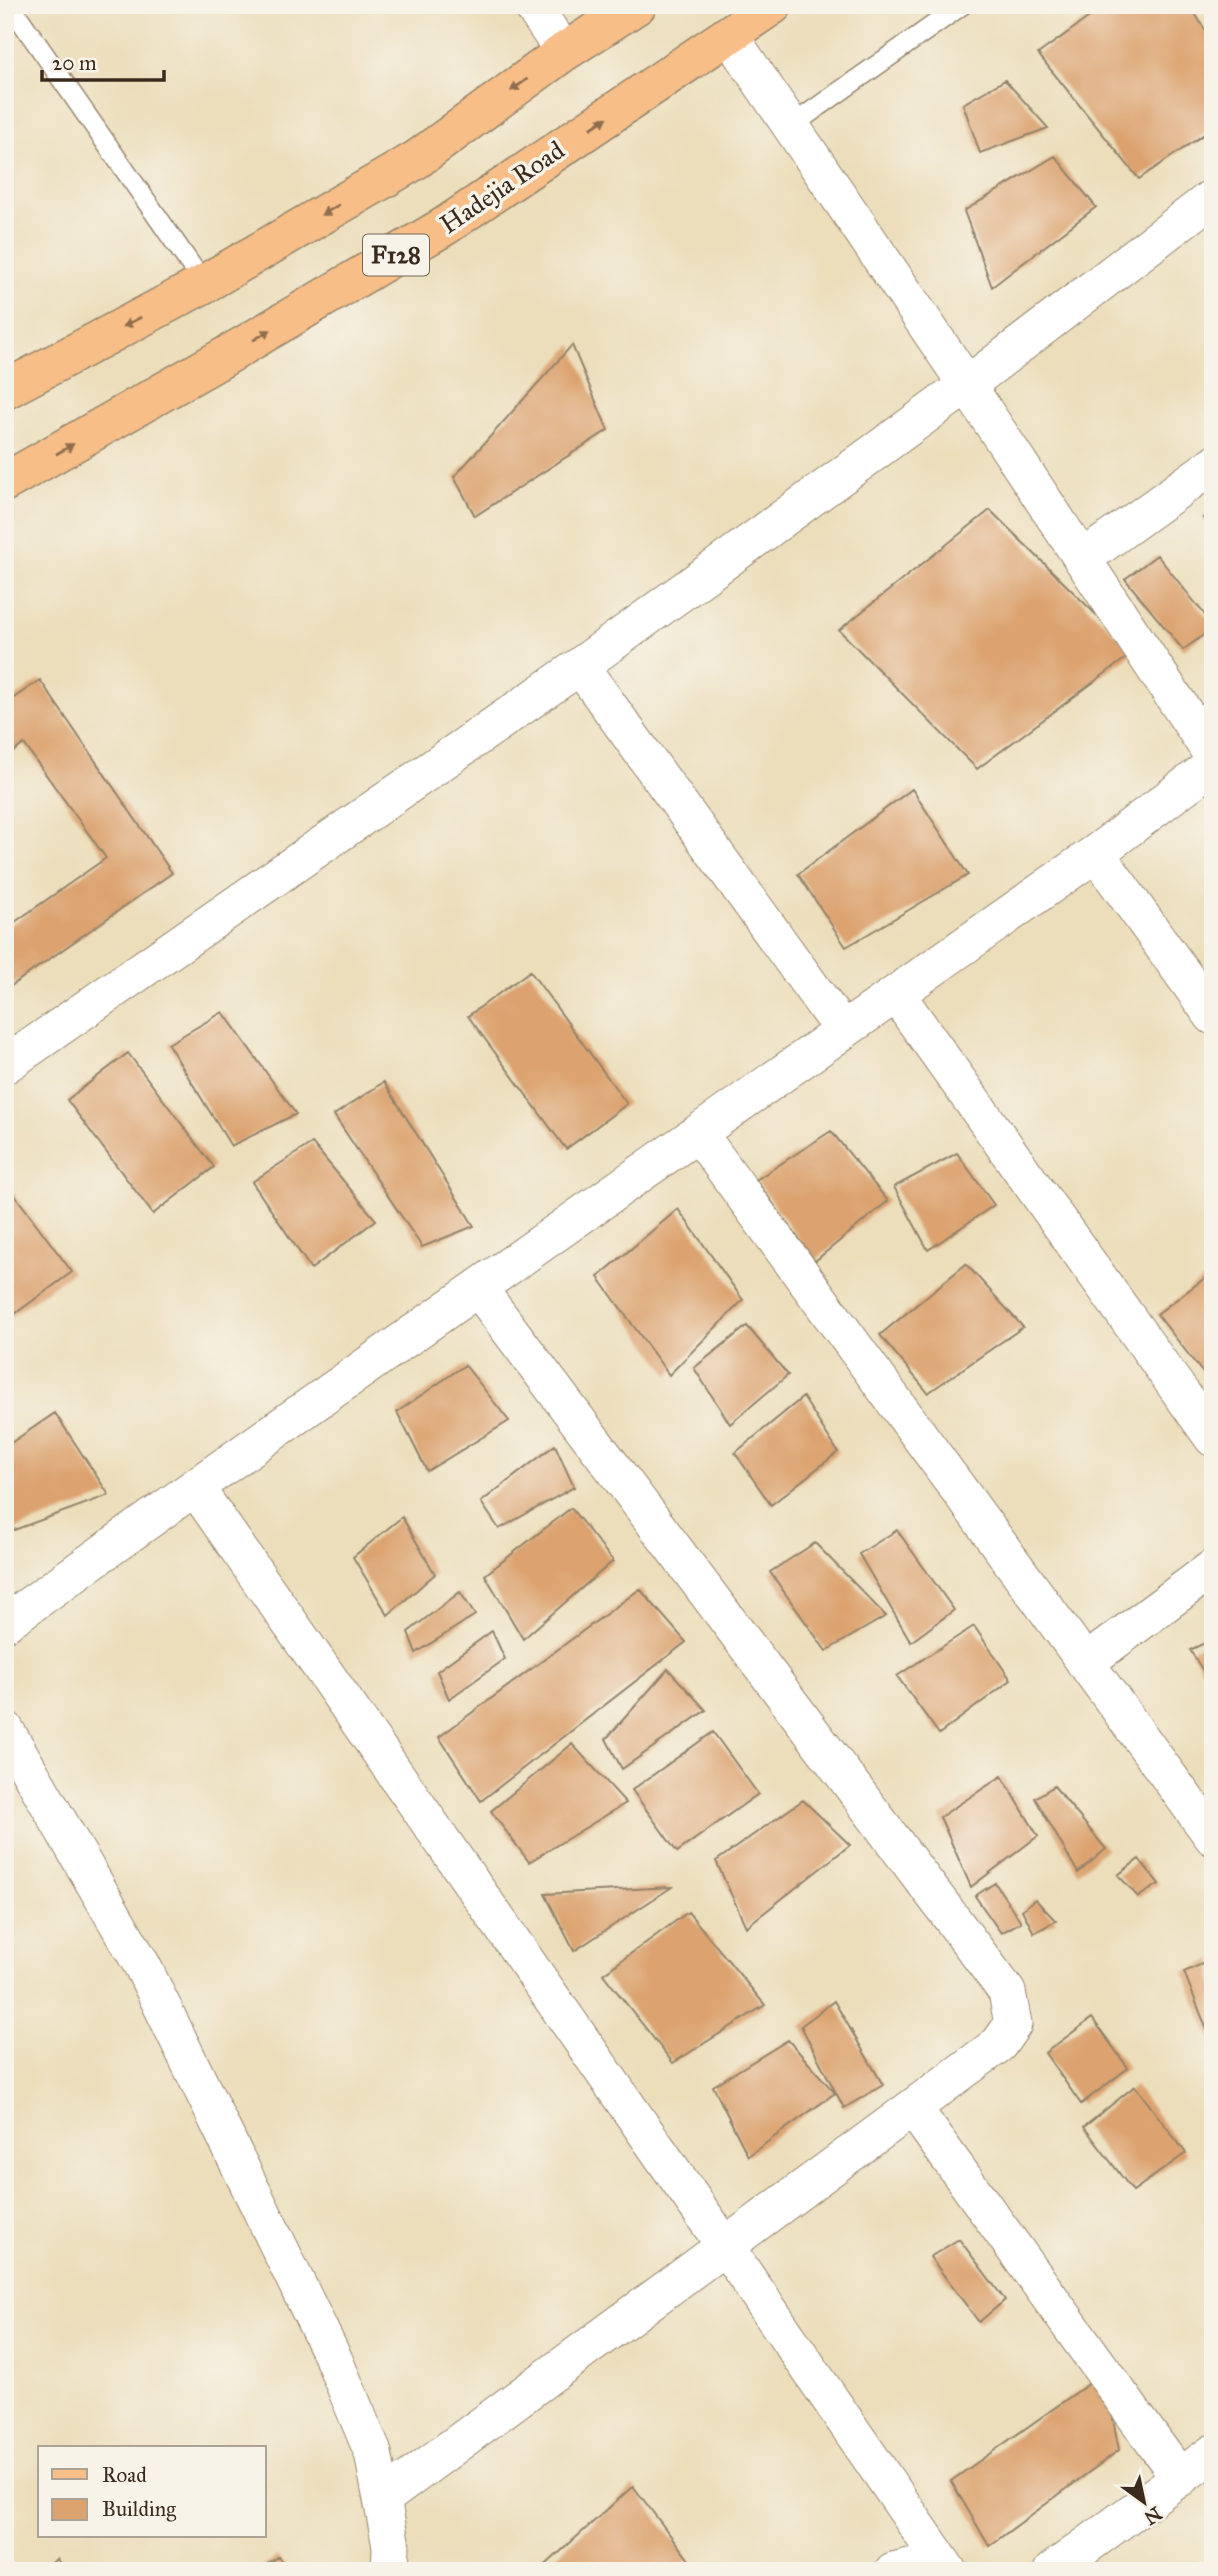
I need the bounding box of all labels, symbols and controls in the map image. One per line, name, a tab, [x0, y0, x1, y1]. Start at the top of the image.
scale bar	[42, 38, 164, 82]
text: 20 m	[52, 50, 97, 76]
one-way arrow	[511, 77, 529, 92]
one-way arrow	[590, 116, 609, 129]
street label: Hadejia Road	[434, 134, 570, 240]
one-way arrow	[321, 204, 340, 217]
road number: F128	[363, 234, 429, 276]
one-way arrow	[122, 317, 142, 328]
one-way arrow	[252, 329, 271, 341]
one-way arrow	[55, 443, 74, 455]
legend	[38, 2446, 266, 2538]
text: Road	[102, 2462, 147, 2488]
north arrow	[1110, 2468, 1180, 2538]
text: Building	[102, 2496, 176, 2522]
text: N	[1140, 2502, 1166, 2530]

